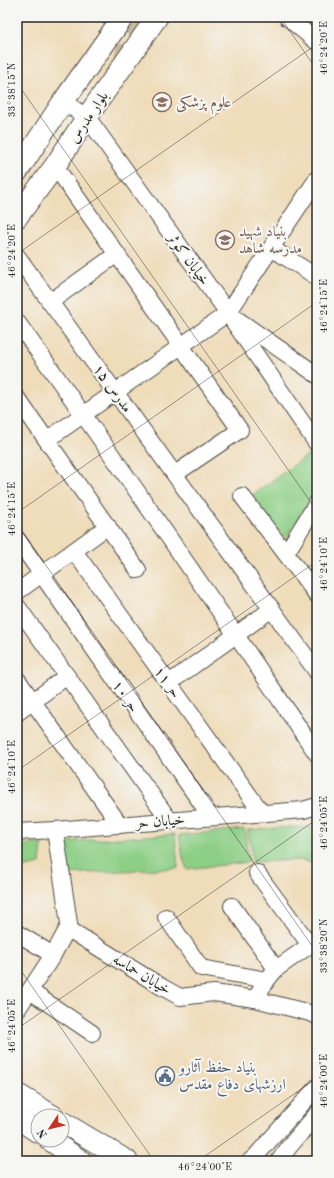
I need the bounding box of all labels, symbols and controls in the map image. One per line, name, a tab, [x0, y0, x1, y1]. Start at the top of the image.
text: 46°24'20"E	[319, 21, 329, 75]
text: 33°38'15"N	[7, 62, 17, 117]
street label: بلوار مدرس	[67, 89, 112, 146]
school or university icon: علوم پزشکی	[151, 91, 173, 113]
place label: علوم پزشکی	[176, 95, 232, 115]
text: 46°24'20"E	[7, 224, 17, 278]
place label: بنیاد شهید مدرسه شاهد	[239, 225, 302, 257]
street label: خیابان کوثر	[163, 229, 212, 289]
school or university icon: بنیاد شهید مدرسه شاهد	[214, 229, 236, 251]
text: 46°24'15"E	[319, 279, 329, 333]
street label: مدرس ۱۵	[89, 362, 134, 416]
text: 46°24'15"E	[7, 482, 17, 536]
text: 46°24'10"E	[319, 537, 329, 591]
street label: حر ۱۱	[150, 664, 183, 701]
street label: حر ۱۰	[109, 678, 141, 715]
text: 46°24'10"E	[7, 740, 17, 794]
text: 46°24'05"E	[319, 796, 329, 850]
street label: خیابان حر	[133, 813, 185, 832]
text: 33°38'20"N	[319, 918, 329, 973]
street label: خیابان حماسه	[110, 952, 173, 998]
text: 46°24'05"E	[7, 999, 17, 1053]
text: 46°24'00"E	[319, 1054, 329, 1108]
place label: بنیاد حفظ آثارو ارزشهای دفاع مقدس	[177, 1058, 286, 1097]
public building icon: بنیاد حفظ آثارو ارزشهای دفاع مقدس	[154, 1065, 176, 1087]
north arrow	[30, 1108, 70, 1148]
text: N	[36, 1126, 50, 1139]
text: 46°24'00"E	[178, 1162, 232, 1172]

